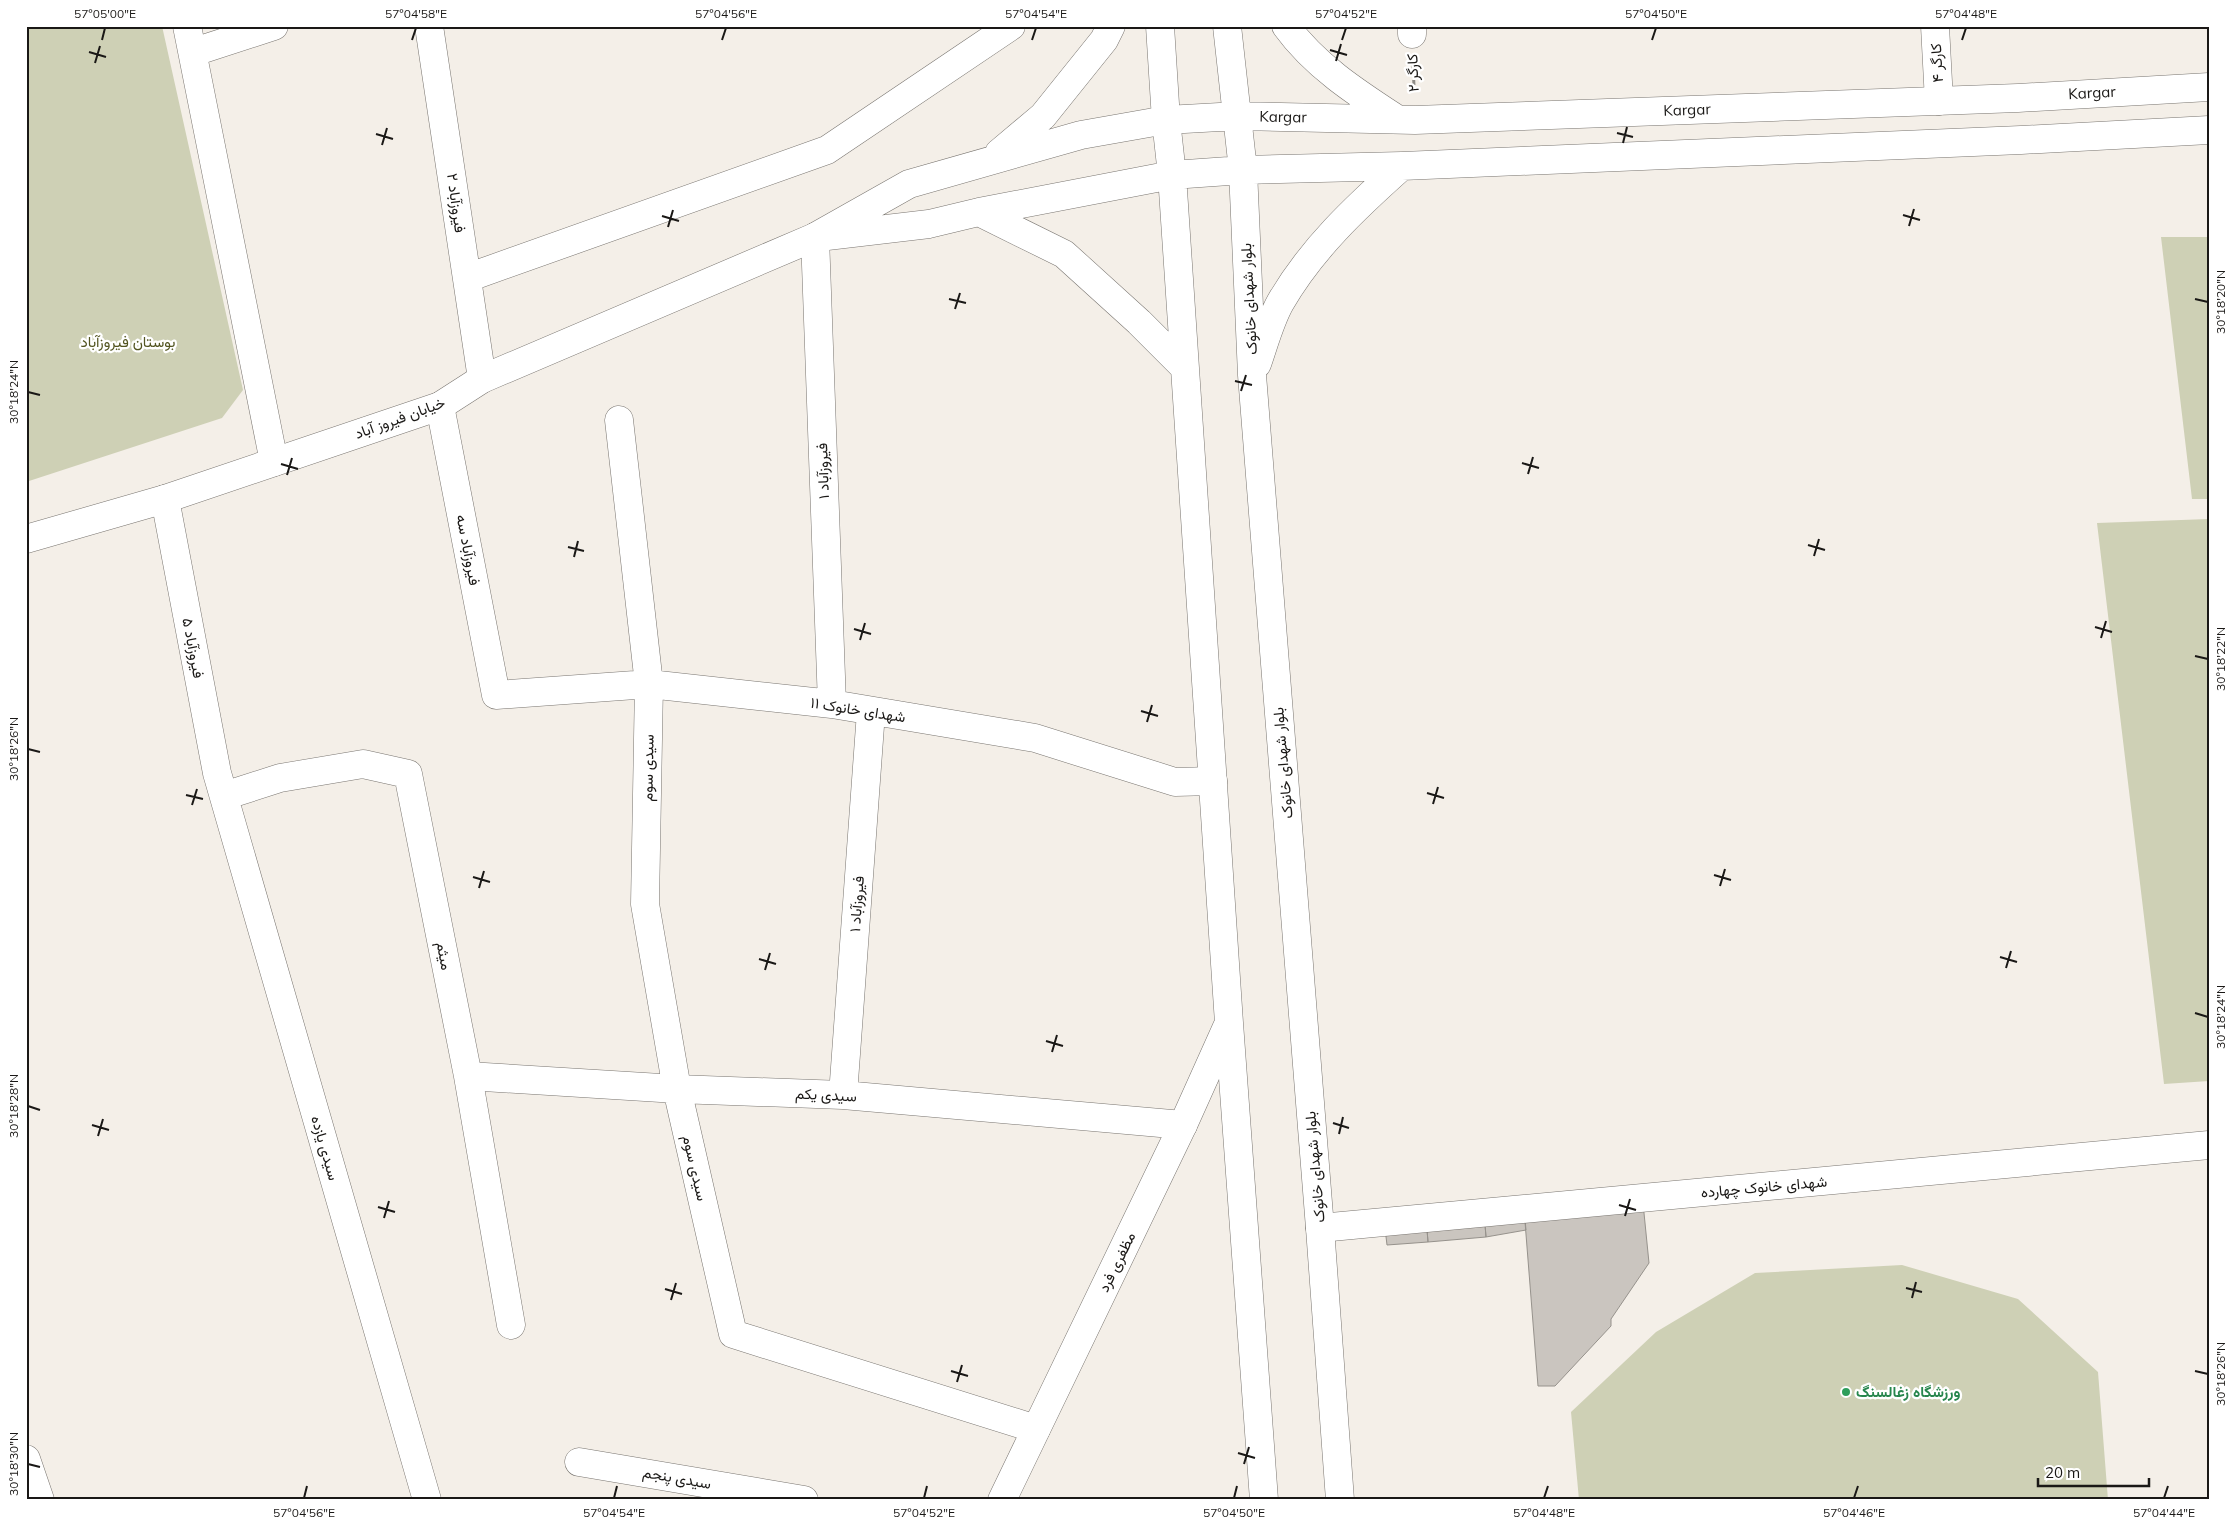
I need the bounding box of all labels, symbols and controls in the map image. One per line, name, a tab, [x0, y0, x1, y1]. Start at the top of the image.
text: 57°05'00"E	[74, 6, 136, 21]
text: 57°04'58"E	[385, 6, 447, 21]
text: 57°04'56"E	[695, 6, 757, 21]
text: 57°04'54"E	[1005, 6, 1067, 21]
text: 57°04'52"E	[1315, 6, 1377, 21]
text: 57°04'50"E	[1625, 6, 1687, 21]
text: 57°04'48"E	[1935, 6, 1997, 21]
street label: کارگر ۴	[1926, 43, 1947, 83]
street label: کارگر ۲	[1402, 53, 1423, 93]
street label: Kargar	[2068, 82, 2117, 103]
street label: Kargar	[1663, 99, 1712, 120]
street label: Kargar	[1259, 107, 1307, 126]
street label: فیروزآباد ۲	[443, 172, 470, 234]
street label: بلوار شهدای خانوک	[1236, 243, 1262, 355]
text: 30°18'20"N	[2213, 270, 2228, 334]
park label: بوستان فیروزآباد	[81, 332, 175, 351]
text: 30°18'24"N	[6, 360, 21, 424]
street label: خیابان فیروز آباد	[352, 392, 448, 443]
street label: فیروزآباد ۱	[812, 442, 833, 500]
street label: فیروزآباد سه	[452, 513, 485, 587]
street label: فیروزآباد ۵	[178, 616, 209, 680]
text: 30°18'22"N	[2213, 627, 2228, 691]
street label: شهدای خانوک ۱۱	[809, 693, 907, 727]
street label: بلوار شهدای خانوک	[1268, 706, 1298, 820]
text: 30°18'26"N	[6, 717, 21, 781]
street label: سیدی سوم	[637, 734, 659, 802]
street label: فیروزآباد ۱	[845, 875, 868, 933]
street label: میثم	[431, 940, 457, 972]
text: 30°18'24"N	[2213, 985, 2228, 1049]
text: 30°18'28"N	[6, 1074, 21, 1138]
street label: سیدی یکم	[795, 1083, 857, 1107]
street label: بلوار شهدای خانوک	[1300, 1110, 1330, 1224]
street label: سیدی یازده	[306, 1113, 344, 1183]
street label: سیدی سوم	[678, 1133, 712, 1203]
street label: شهدای خانوک چهارده	[1700, 1171, 1828, 1202]
street label: مظفری فرد	[1094, 1229, 1140, 1295]
text: 30°18'26"N	[2213, 1342, 2228, 1406]
place label: ورزشگاه زغالسنگ	[1856, 1382, 1960, 1401]
marker: ورزشگاه زغالسنگ	[1840, 1386, 1852, 1398]
text: 30°18'30"N	[6, 1432, 21, 1496]
scale bar	[2038, 1456, 2149, 1488]
street label: سیدی پنجم	[641, 1462, 713, 1494]
text: 20 m	[2045, 1463, 2080, 1482]
text: 57°04'56"E	[273, 1505, 335, 1520]
text: 57°04'54"E	[583, 1505, 645, 1520]
text: 57°04'52"E	[893, 1505, 955, 1520]
text: 57°04'50"E	[1203, 1505, 1265, 1520]
text: 57°04'48"E	[1513, 1505, 1575, 1520]
text: 57°04'46"E	[1823, 1505, 1885, 1520]
text: 57°04'44"E	[2133, 1505, 2195, 1520]

